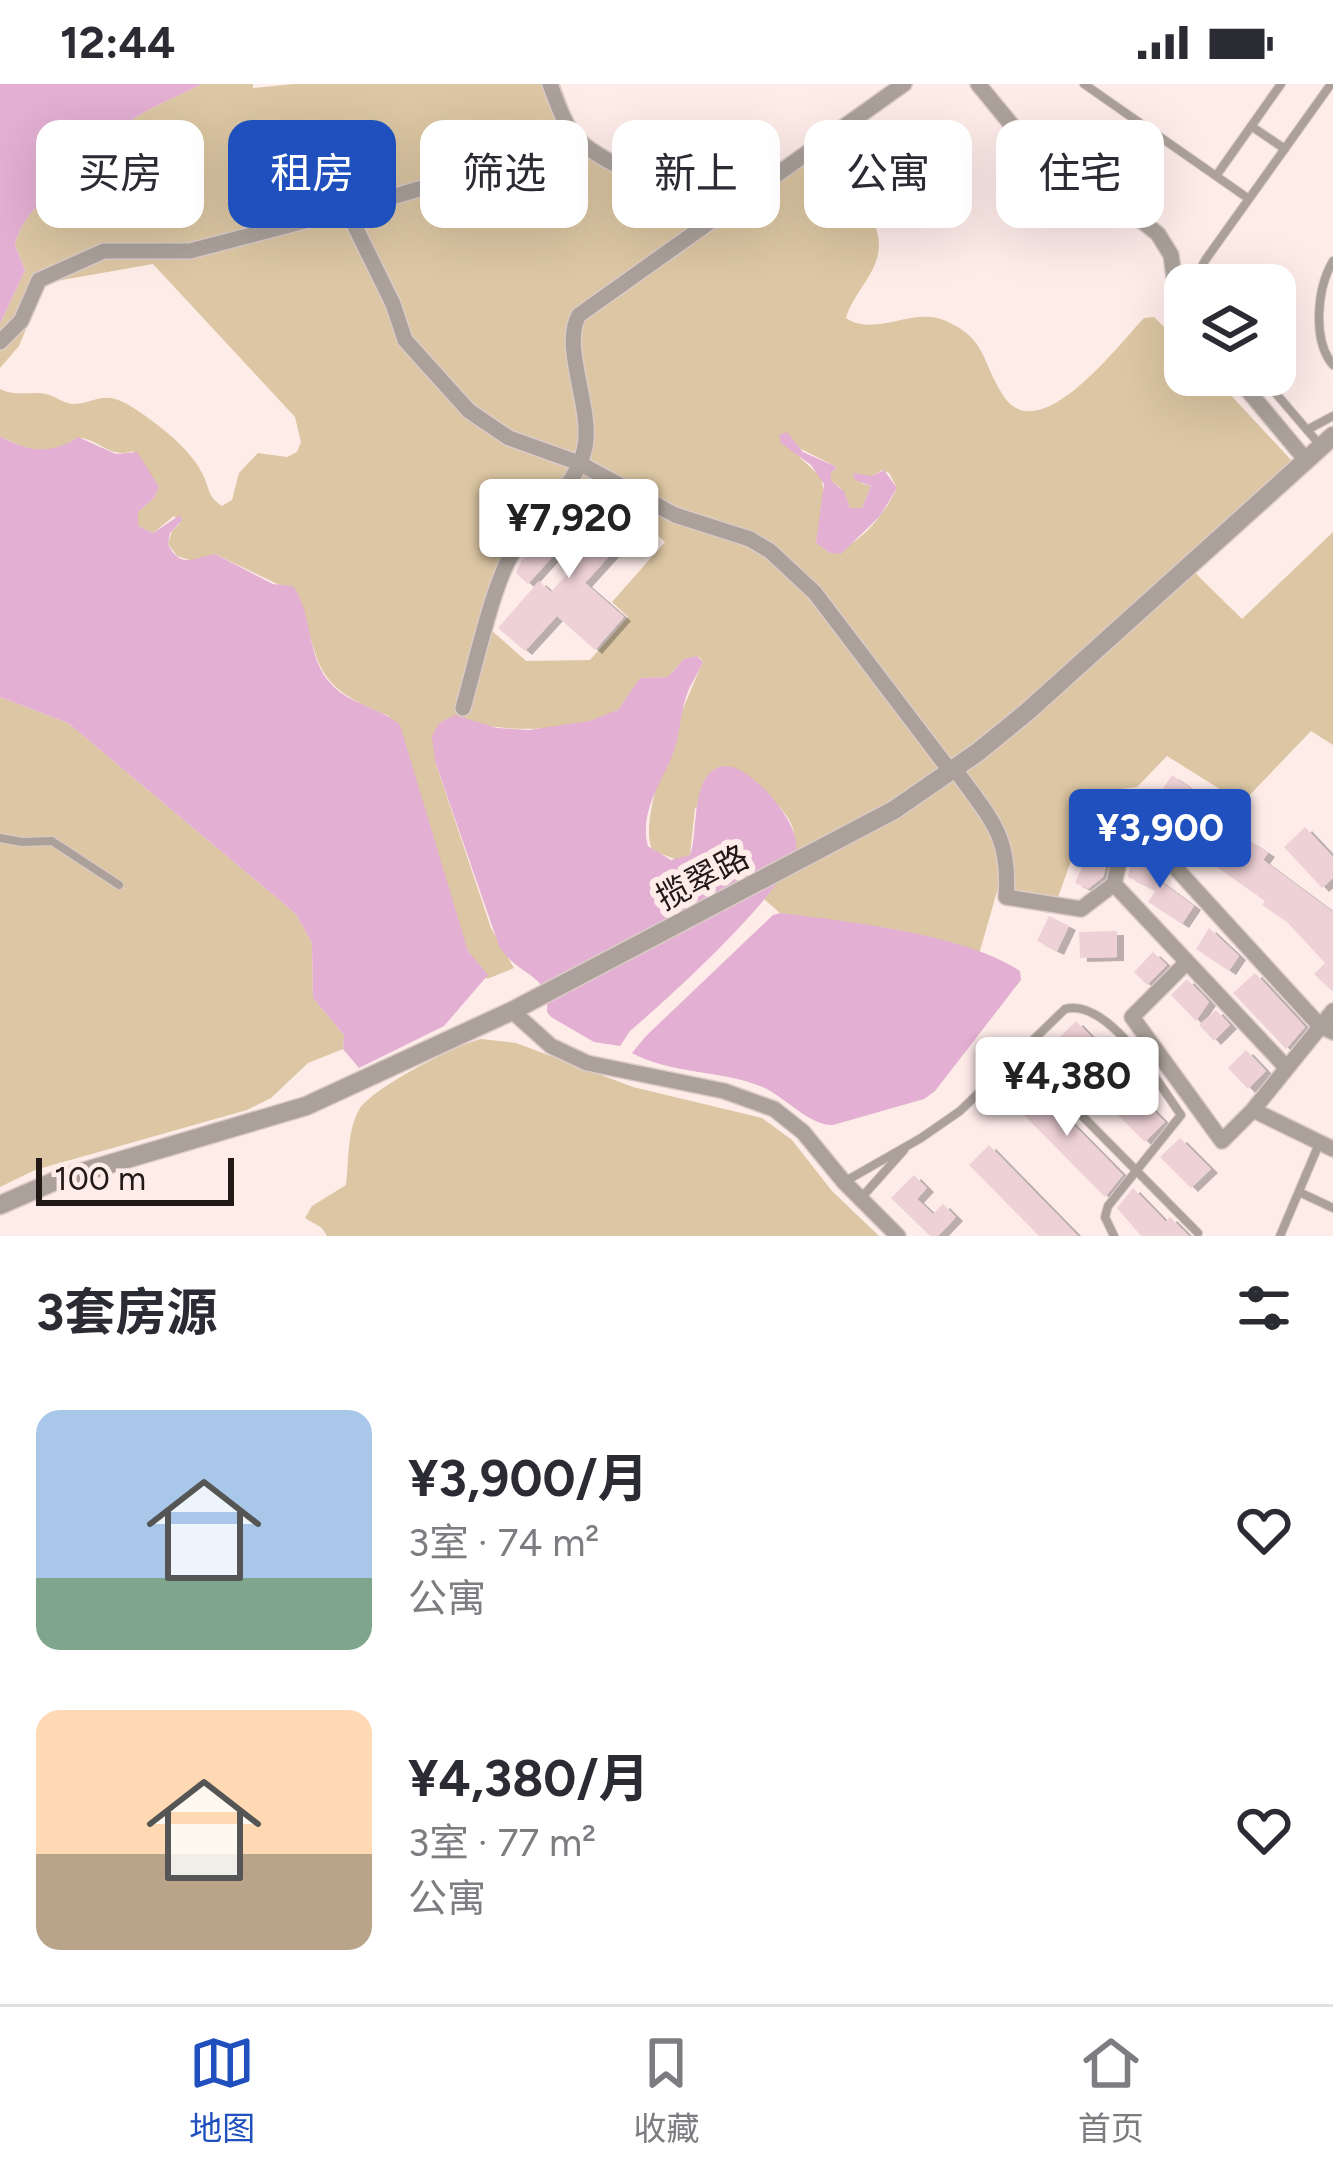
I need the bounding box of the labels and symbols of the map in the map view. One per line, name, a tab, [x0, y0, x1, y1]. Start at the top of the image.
pin: ¥7,920	[471, 479, 667, 581]
pin: ¥3,900	[1062, 789, 1258, 891]
street label: 揽翠路	[649, 837, 755, 918]
pin: ¥4,380	[969, 1037, 1165, 1139]
scale bar	[36, 1152, 234, 1205]

